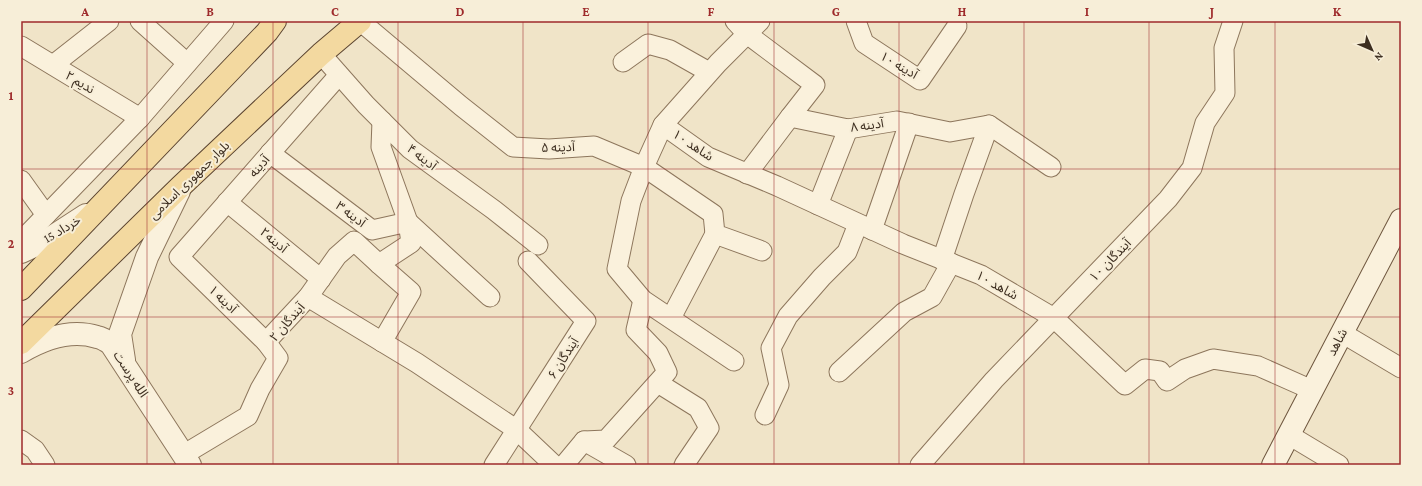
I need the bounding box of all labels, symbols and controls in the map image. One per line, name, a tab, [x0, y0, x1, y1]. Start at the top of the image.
text: A	[80, 4, 89, 19]
text: B	[206, 4, 214, 19]
text: C	[331, 4, 339, 19]
text: D	[456, 4, 465, 19]
text: E	[582, 4, 590, 19]
text: F	[708, 4, 715, 19]
text: G	[832, 4, 840, 19]
text: H	[958, 4, 967, 19]
text: I	[1085, 4, 1089, 19]
text: J	[1208, 4, 1214, 19]
text: K	[1333, 4, 1342, 19]
north arrow	[1352, 30, 1392, 70]
street label: آدینه ۱۰	[877, 48, 922, 82]
text: N	[1372, 50, 1386, 64]
street label: ندیم ۲	[61, 67, 97, 99]
text: 1	[9, 88, 14, 103]
street label: آدینه ۸	[849, 115, 886, 135]
street label: شاهد ۱۰	[670, 126, 716, 164]
street label: بلوار جمهوری اسلامی	[146, 138, 233, 223]
street label: آدینه ۵	[541, 139, 576, 155]
street label: آدینه ۴	[404, 141, 441, 174]
street label: آدینه	[245, 151, 273, 180]
street label: آدینه ۳	[333, 198, 370, 231]
street label: 15 خرداد	[41, 212, 84, 246]
street label: آدینه۲	[257, 224, 292, 257]
street label: آیندگان ۱۰	[1086, 235, 1136, 285]
text: 2	[8, 236, 15, 251]
street label: شاهد ۱۰	[973, 267, 1021, 303]
street label: آدینه ۱	[206, 282, 241, 317]
street label: آیندگان ۲	[266, 299, 309, 345]
street label: شاهد	[1324, 326, 1350, 358]
street label: آیندگان ۶	[544, 333, 583, 382]
street label: الله پرست	[109, 348, 152, 401]
text: 3	[8, 383, 14, 398]

